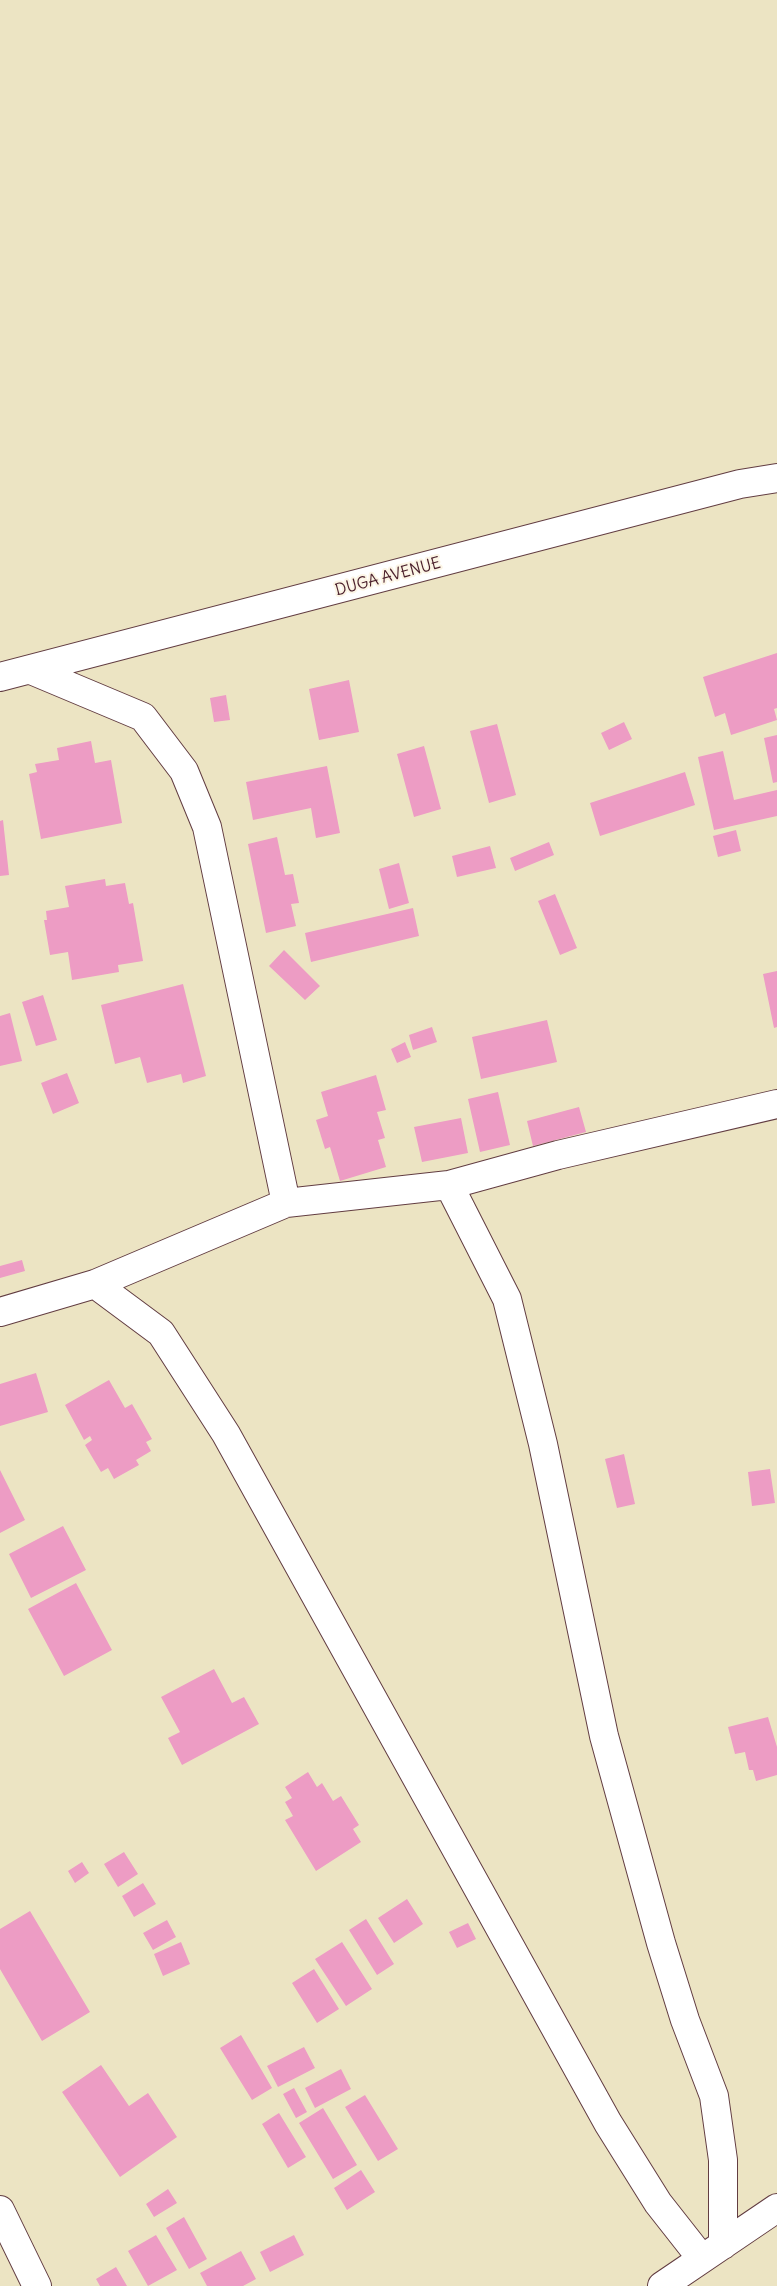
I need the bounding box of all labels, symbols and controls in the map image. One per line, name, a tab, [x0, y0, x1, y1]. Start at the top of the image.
street label: DUGA AVENUE	[333, 554, 443, 600]

